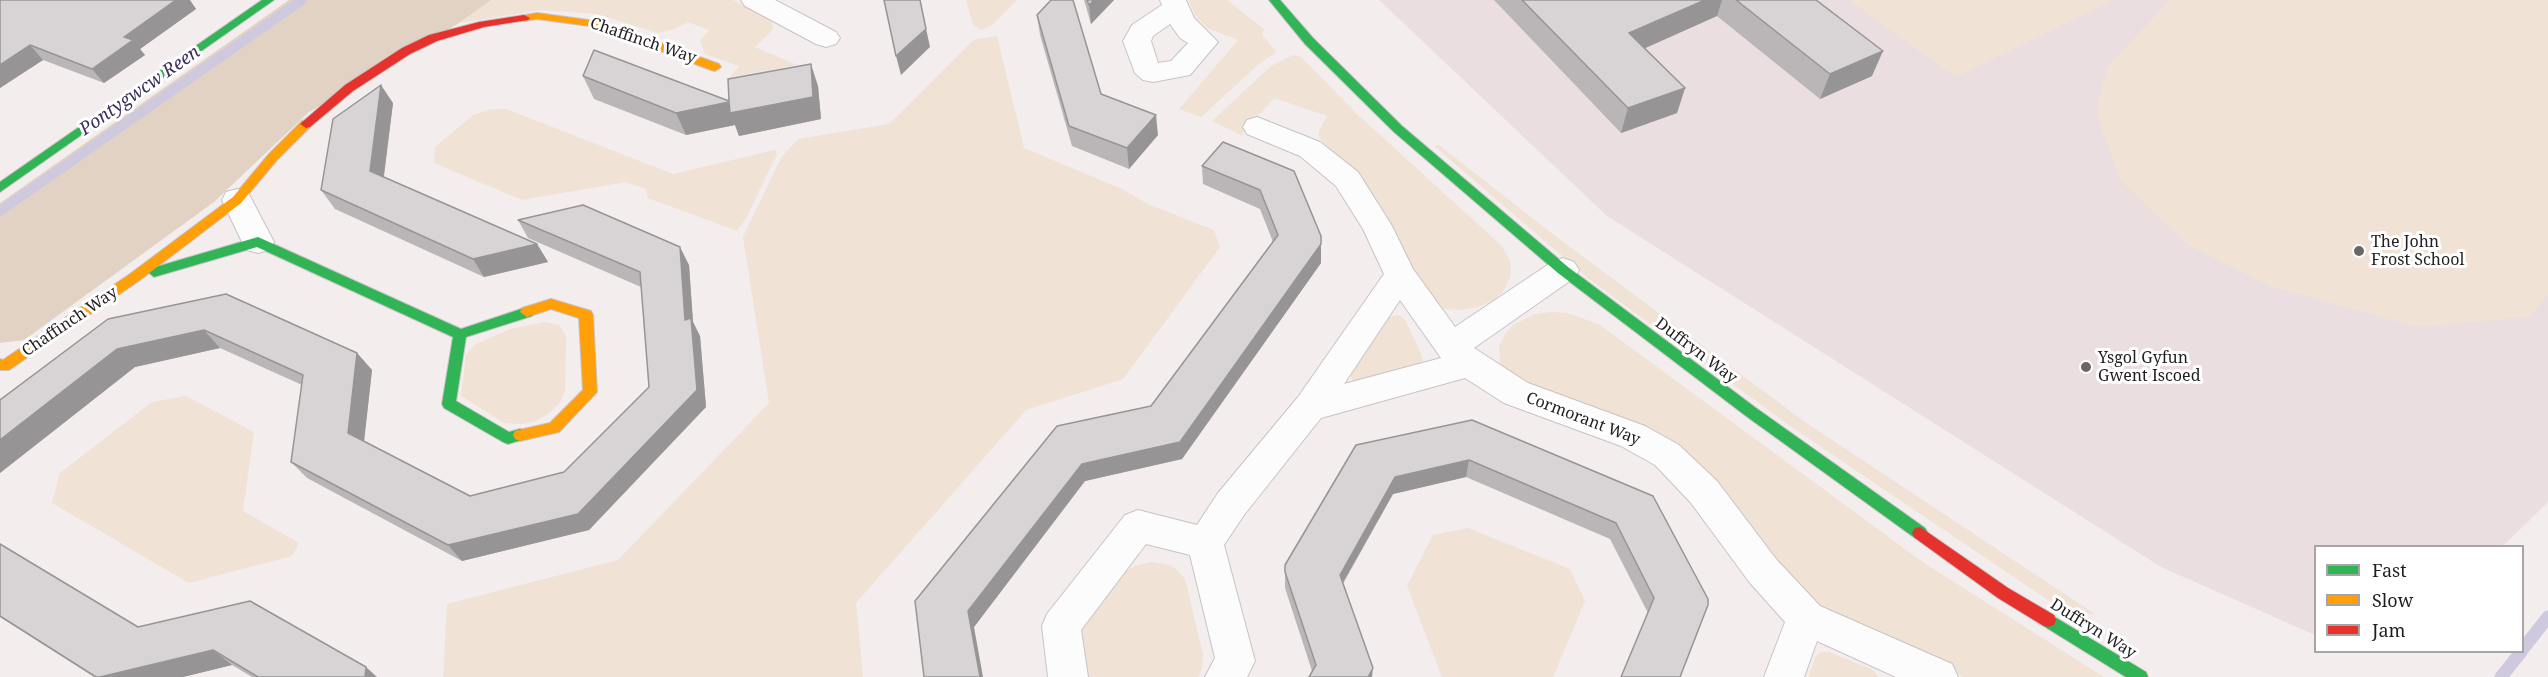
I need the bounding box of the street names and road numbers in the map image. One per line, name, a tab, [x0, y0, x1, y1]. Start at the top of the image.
street label: Chaffinch Way	[587, 14, 699, 68]
street label: Chaffinch Way	[19, 283, 121, 361]
street label: Duffryn Way	[1651, 314, 1741, 388]
street label: Cormorant Way	[1523, 388, 1643, 450]
street label: Duffryn Way	[2047, 595, 2139, 663]

